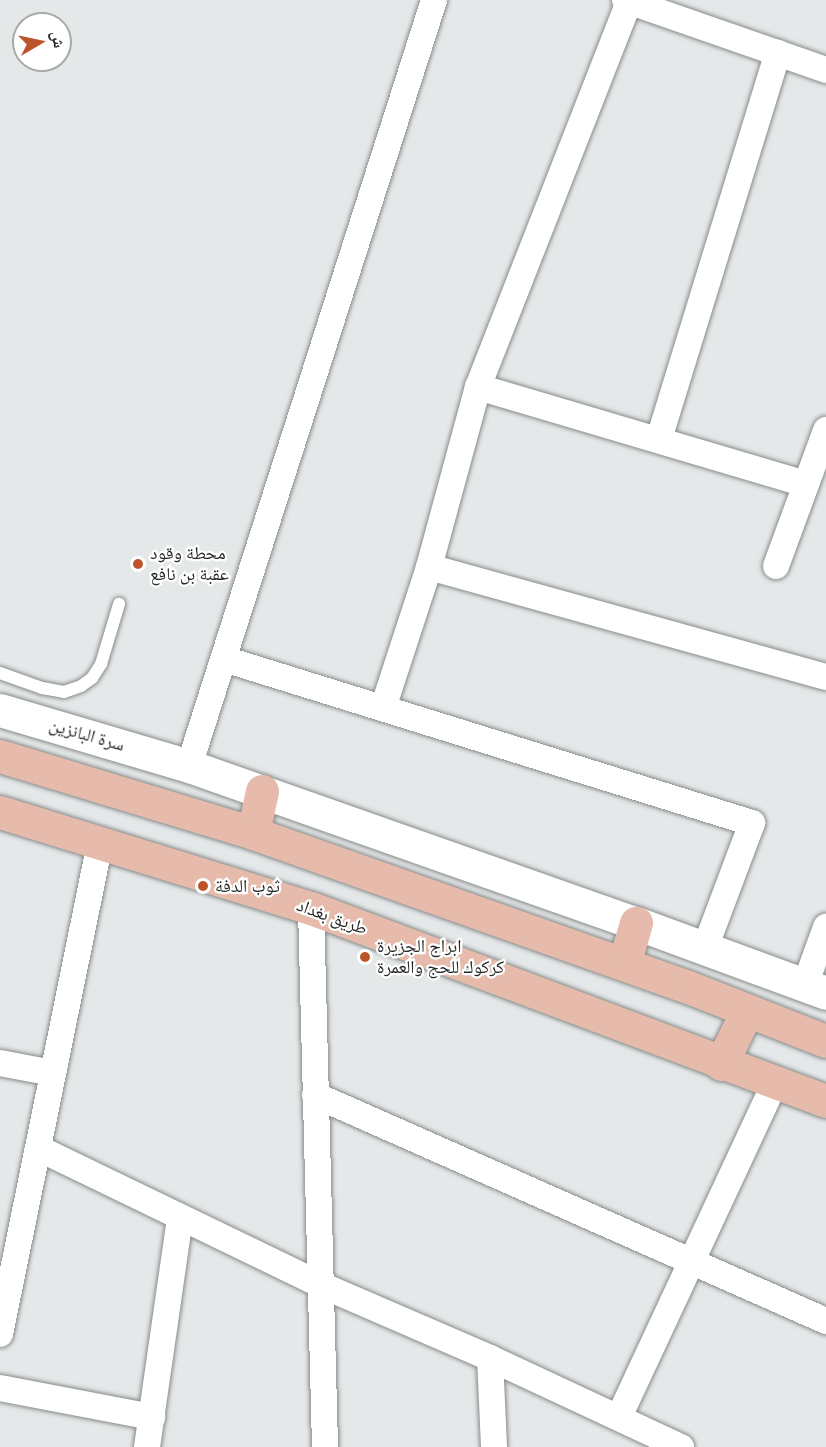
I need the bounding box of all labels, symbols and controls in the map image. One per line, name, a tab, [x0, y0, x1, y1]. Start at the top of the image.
north arrow	[12, 12, 72, 72]
text: ش	[48, 30, 69, 49]
place label: محطة وقود عقبة بن نافع	[150, 543, 229, 586]
marker: محطة وقود عقبة بن نافع	[131, 557, 145, 571]
street label: سرة البانزين	[47, 714, 127, 756]
place label: ثوب الدفة	[215, 875, 280, 897]
marker: ثوب الدفة	[196, 879, 210, 893]
street label: طريق بغداد	[294, 894, 370, 940]
place label: ابراج الجزيرة كركوك للحج والعمرة	[377, 936, 504, 978]
marker: ابراج الجزيرة كركوك للحج والعمرة	[358, 950, 372, 964]

